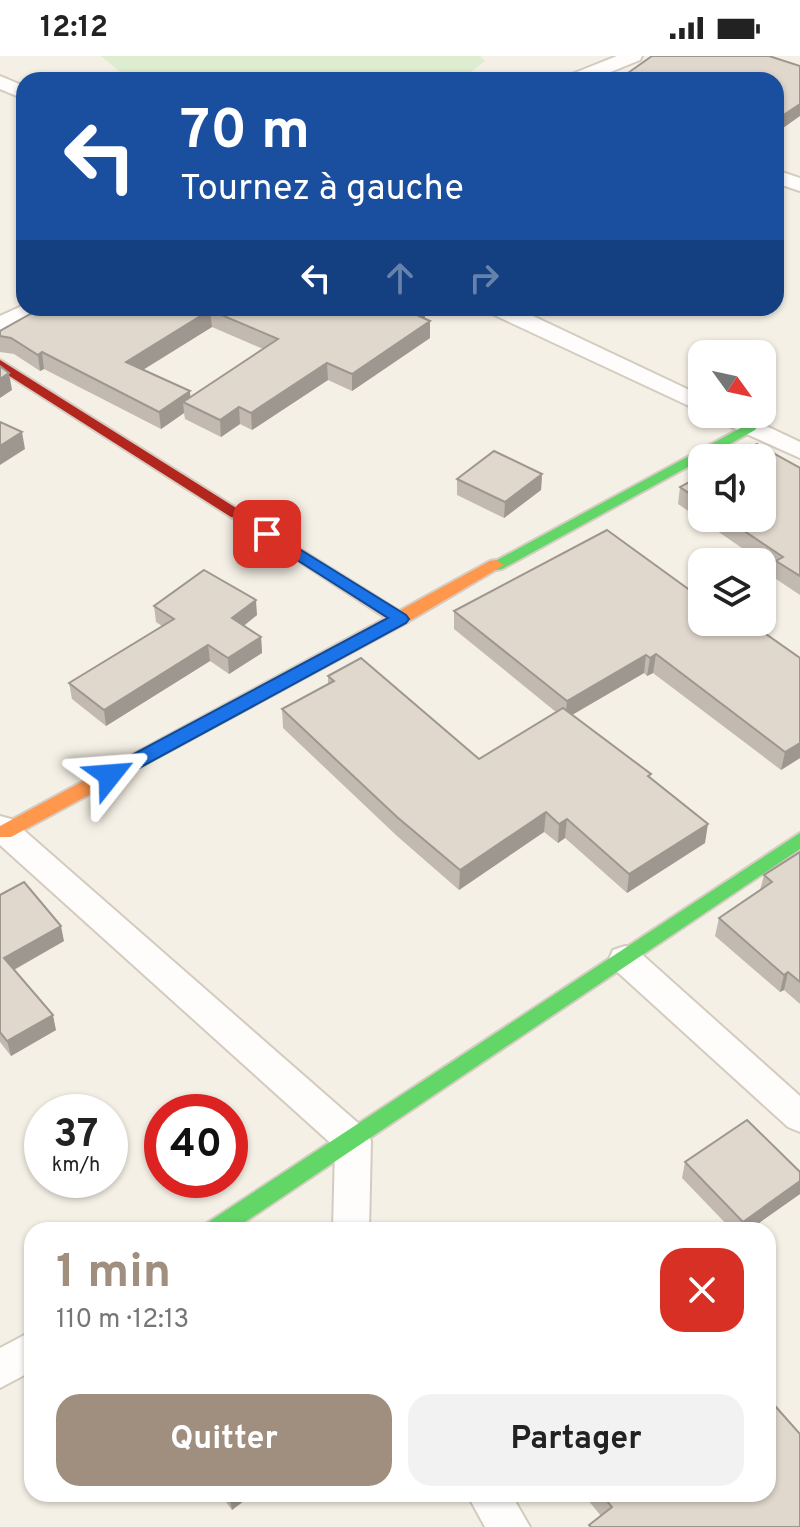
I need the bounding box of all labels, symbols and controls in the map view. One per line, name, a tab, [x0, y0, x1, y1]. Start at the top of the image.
text: 12:12	[40, 10, 108, 47]
text: 70 m	[180, 98, 310, 168]
icon: left	[48, 104, 152, 208]
text: Tournez à gauche	[180, 167, 464, 213]
icon: left	[294, 256, 338, 300]
icon: ahead	[378, 256, 422, 300]
icon: right	[462, 256, 506, 300]
north arrow	[688, 340, 776, 428]
map controls	[688, 340, 776, 636]
button: sound	[688, 444, 776, 532]
pin	[233, 500, 301, 568]
icon: arrive	[245, 512, 289, 556]
button: layers	[688, 548, 776, 636]
position arrow	[68, 733, 152, 817]
speed limit sign: 40	[144, 1094, 248, 1198]
text: 37	[54, 1111, 98, 1161]
text: km/h	[52, 1153, 100, 1179]
text: 1 min	[56, 1244, 171, 1304]
button: close	[660, 1248, 744, 1332]
text: 110 m · 12:13	[56, 1304, 189, 1337]
button: Quitter	[56, 1394, 392, 1486]
button: Partager	[408, 1394, 744, 1486]

